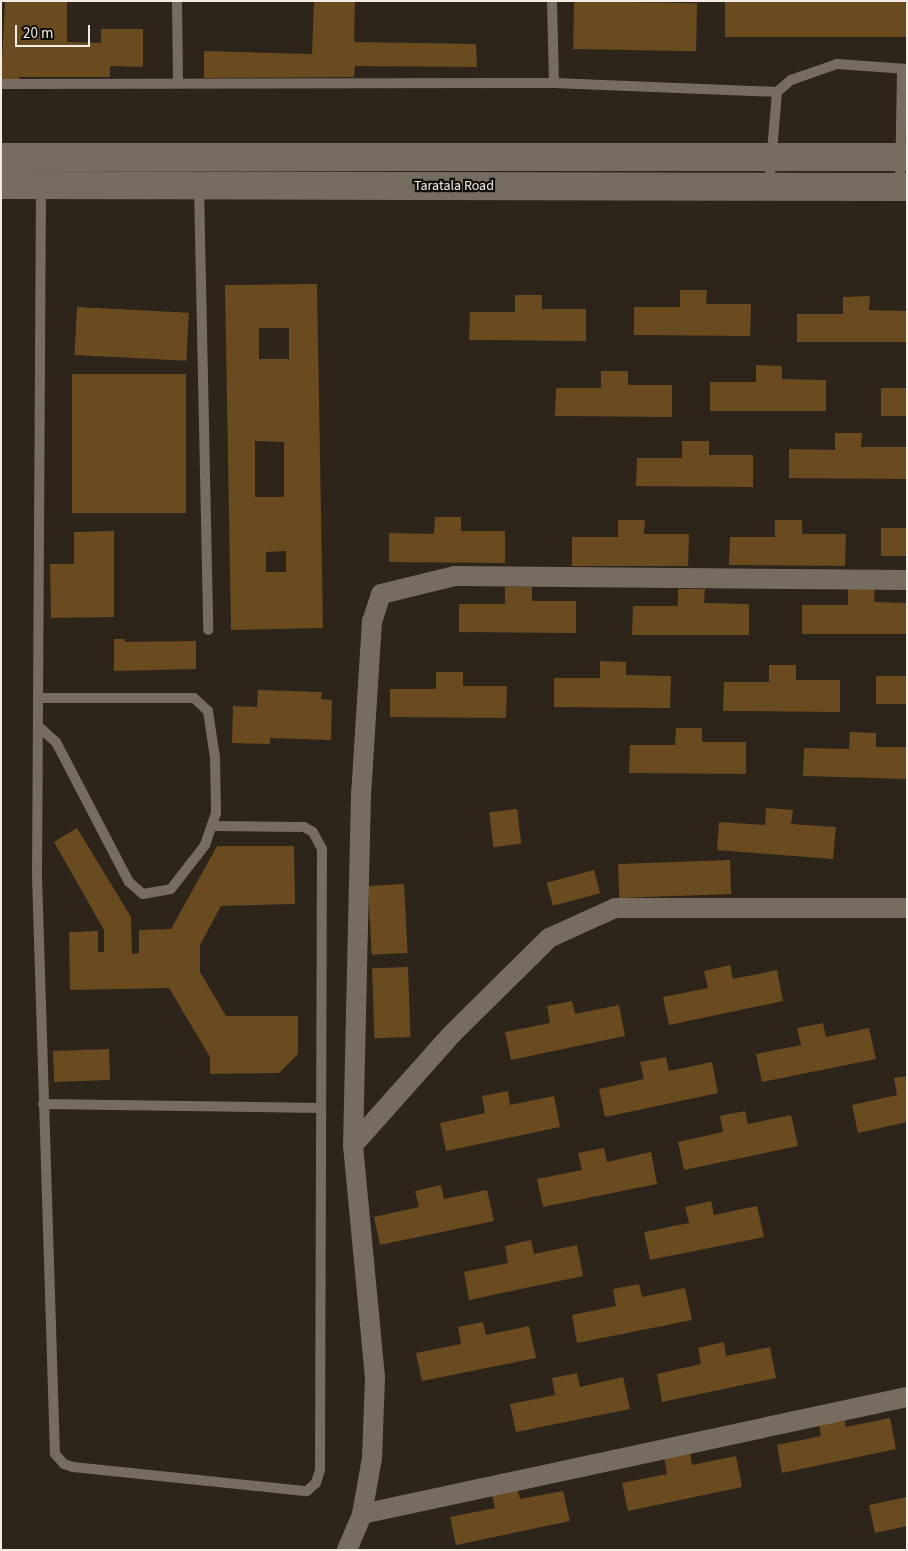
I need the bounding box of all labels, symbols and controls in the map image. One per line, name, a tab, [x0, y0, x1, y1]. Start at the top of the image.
scale bar	[18, 15, 92, 47]
text: 20 m	[23, 23, 53, 44]
street label: Taratala Road	[414, 178, 494, 194]

